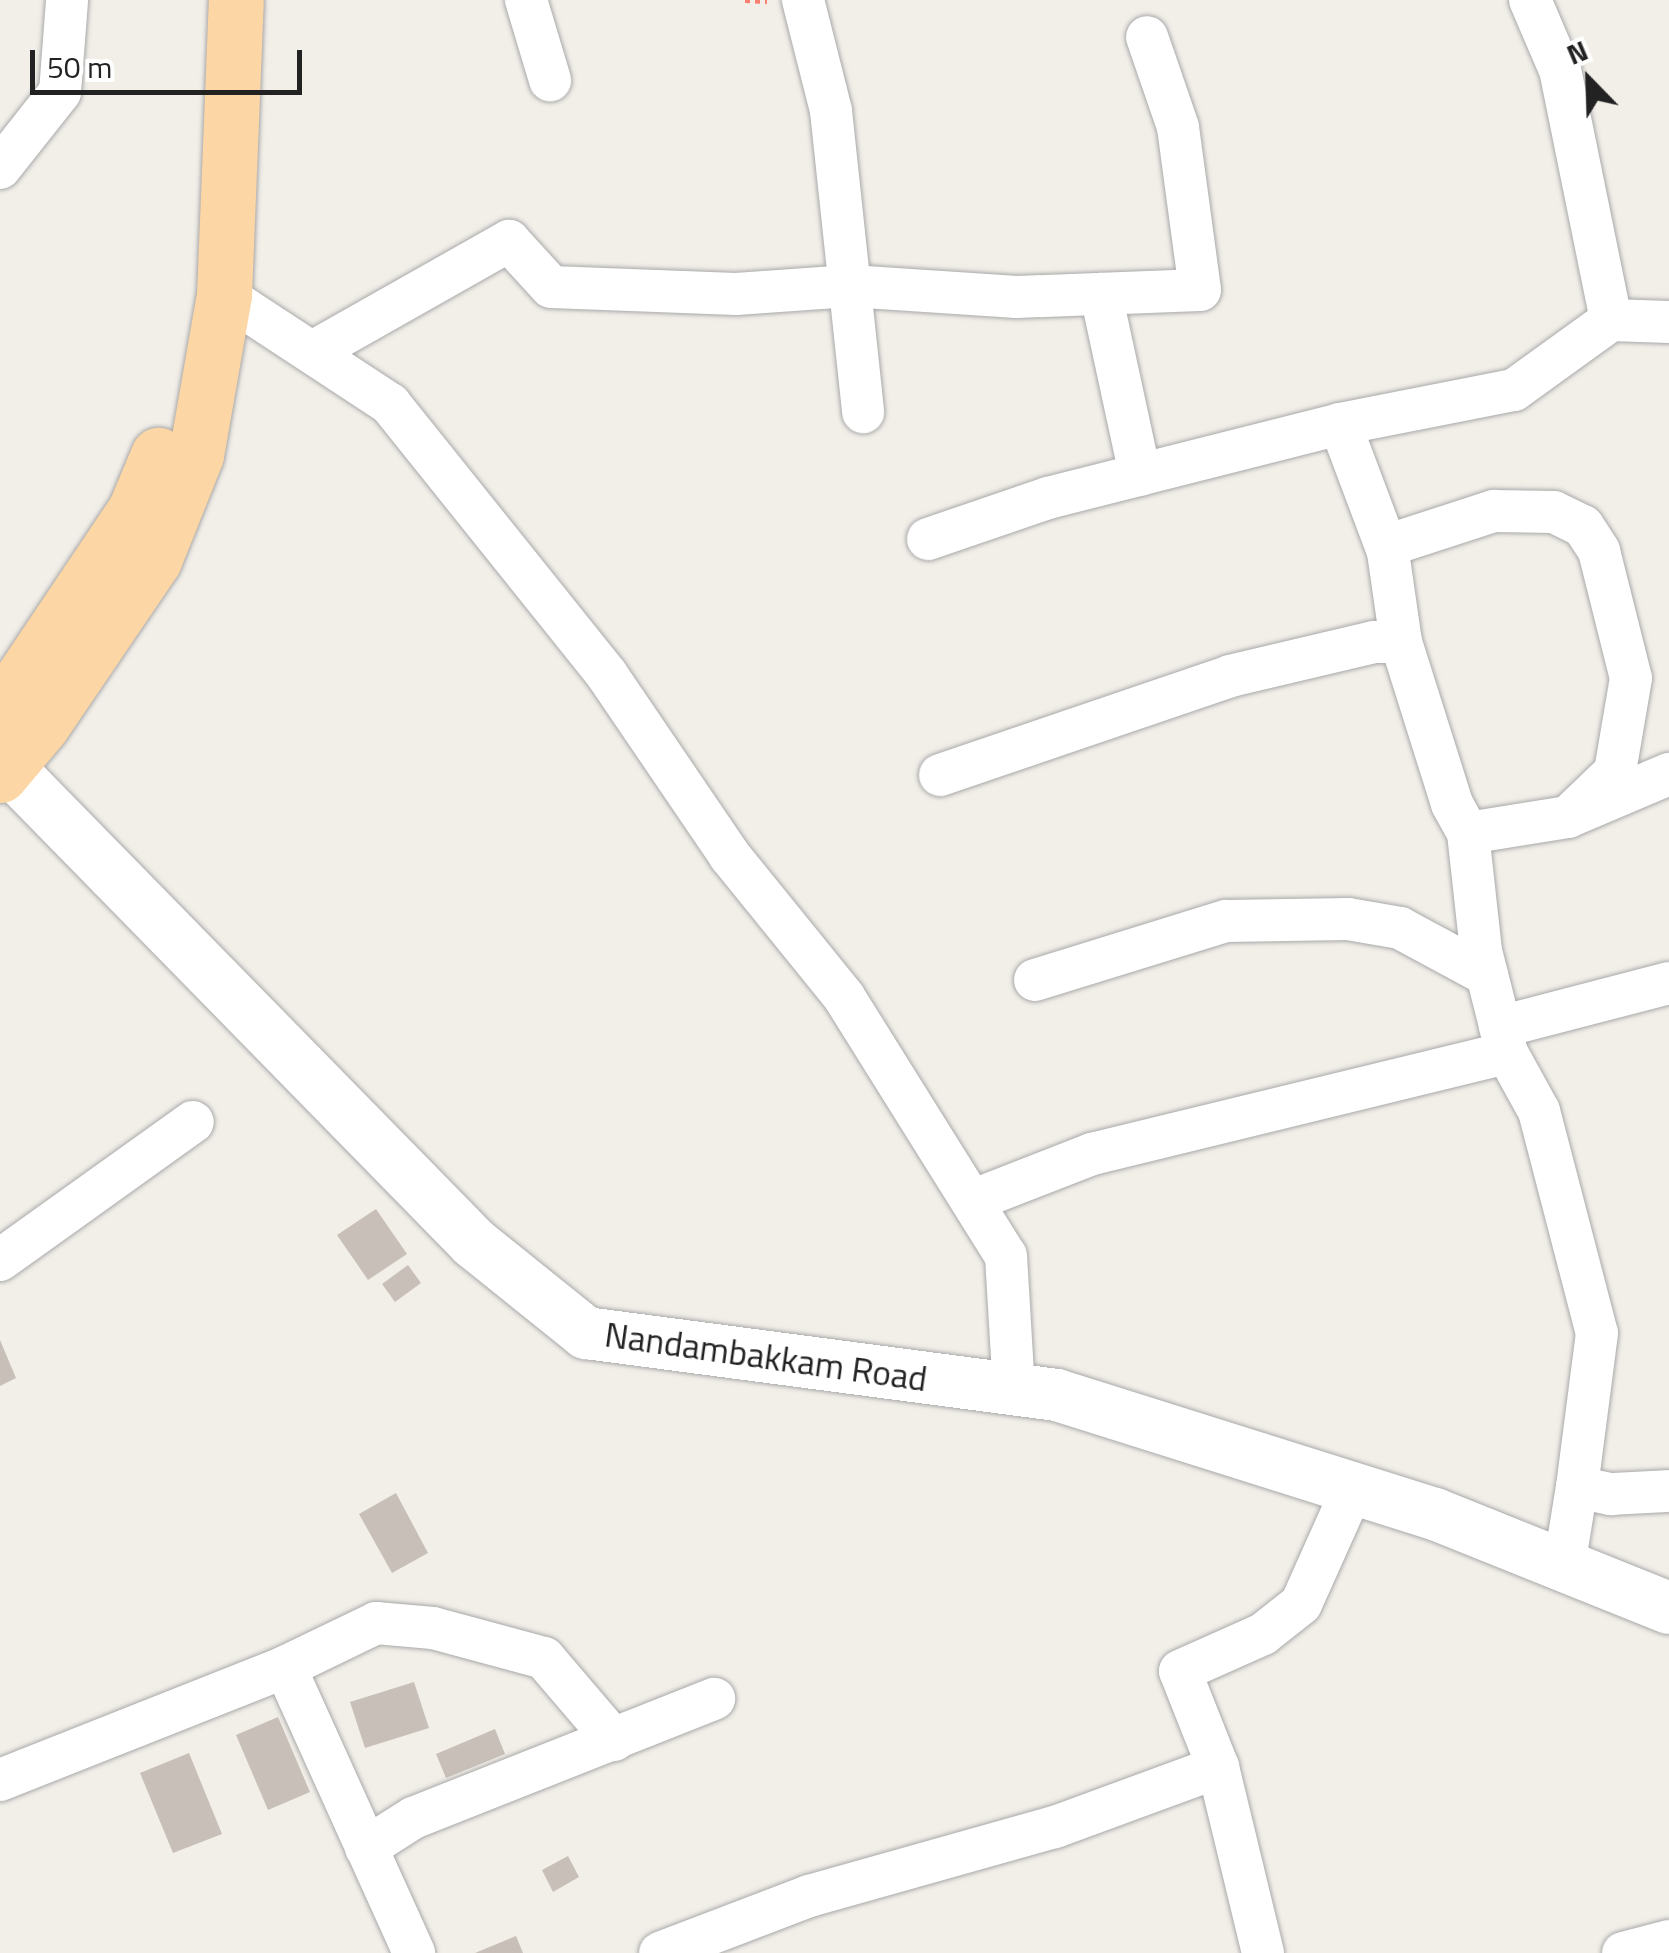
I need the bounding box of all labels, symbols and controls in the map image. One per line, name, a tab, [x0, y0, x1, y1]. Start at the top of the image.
text: N	[1560, 28, 1594, 76]
scale bar	[35, 30, 308, 92]
north arrow	[1539, 30, 1639, 130]
text: 50 m	[47, 44, 112, 90]
street label: Nandambakkam Road	[602, 1313, 930, 1399]

